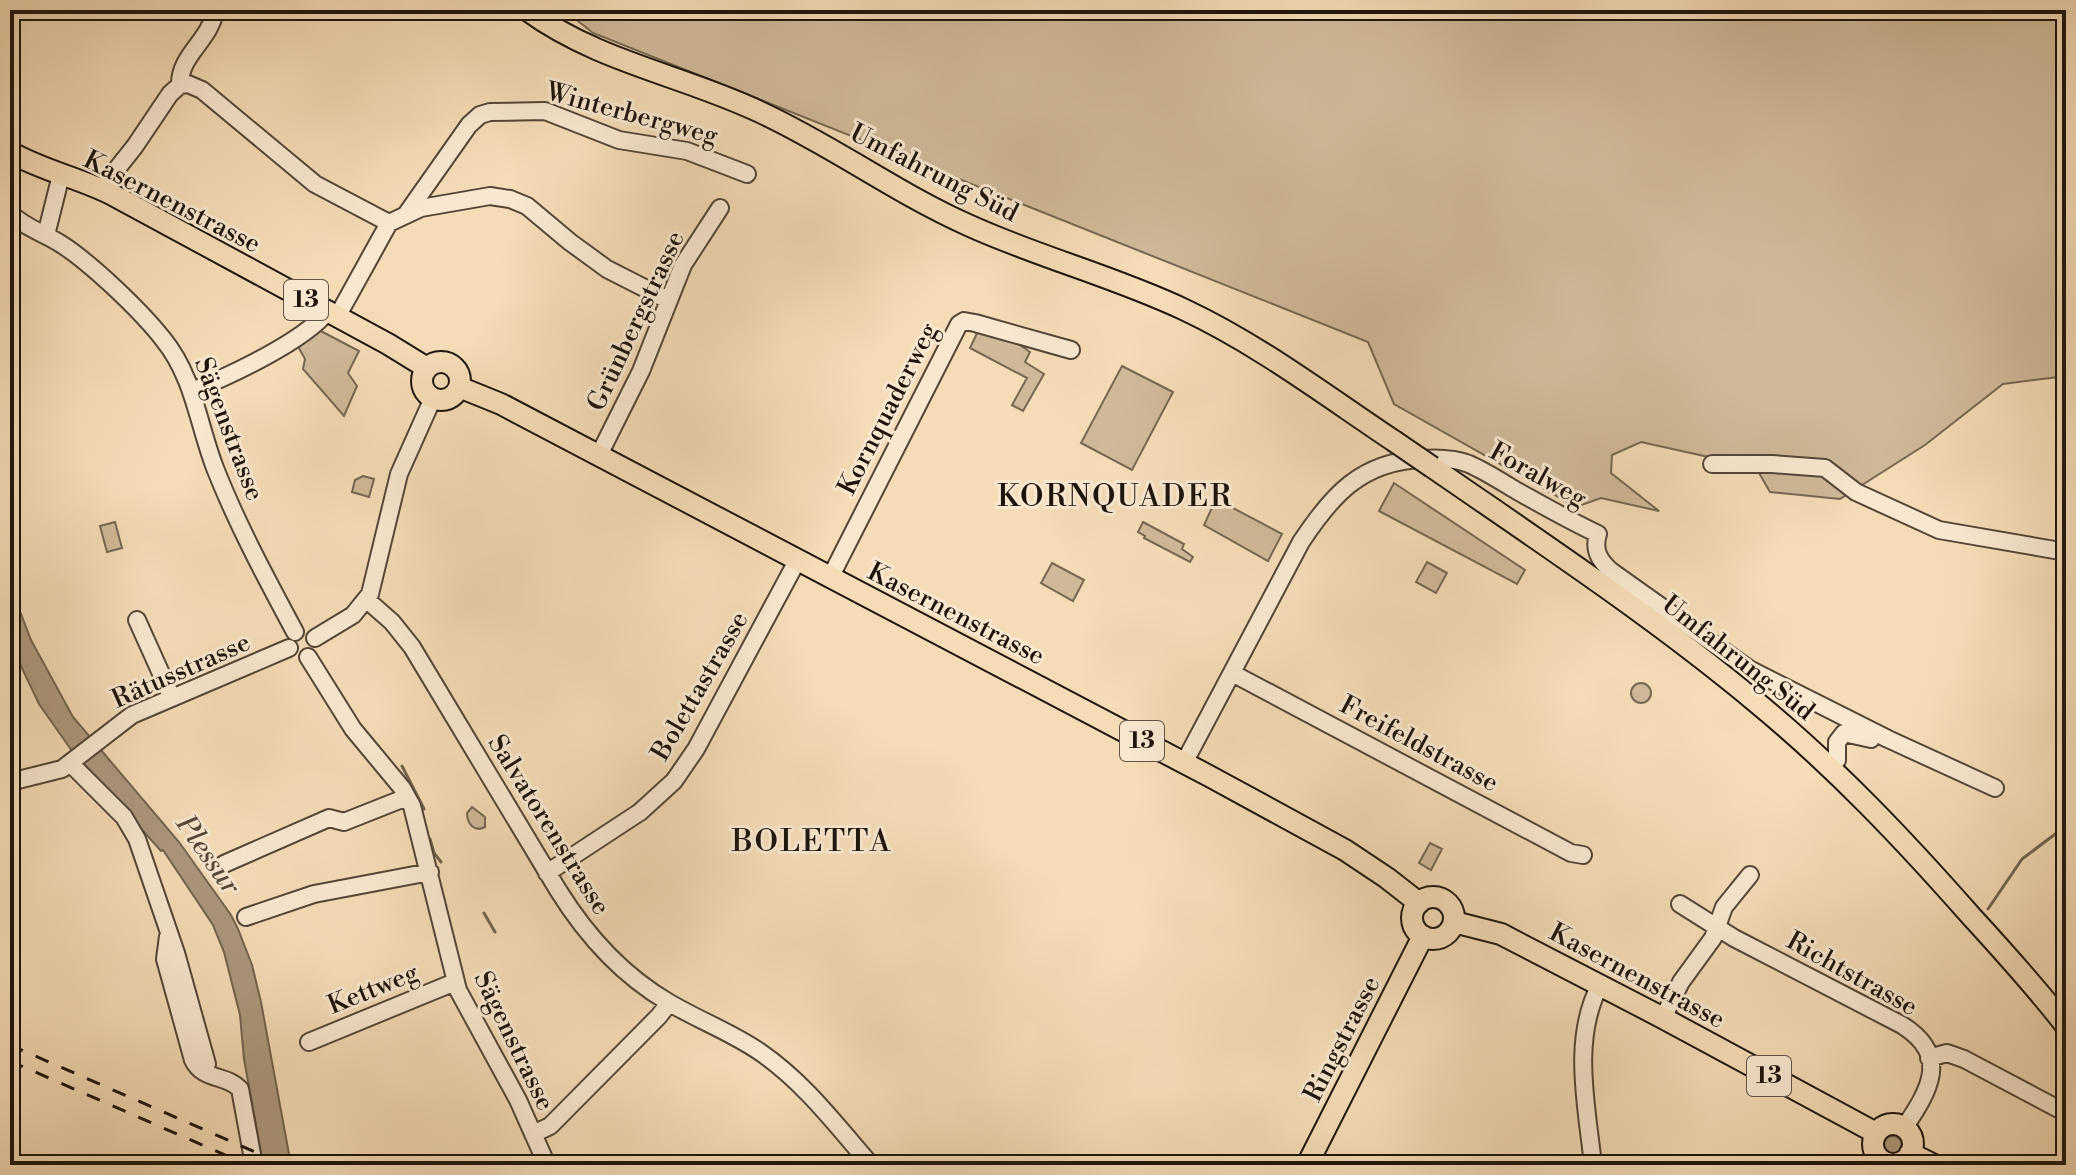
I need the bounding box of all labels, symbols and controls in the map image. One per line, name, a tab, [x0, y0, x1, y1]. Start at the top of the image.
street label: Winterbergweg	[542, 75, 722, 152]
street label: Umfahrung Süd	[844, 117, 1024, 229]
street label: Kasernenstrasse	[78, 144, 266, 260]
street label: Grünbergstrasse	[580, 226, 692, 416]
road number: 13	[284, 280, 328, 320]
street label: Kornquaderweg	[831, 317, 945, 500]
street label: Sägenstrasse	[187, 353, 271, 505]
street label: Foralweg	[1484, 435, 1593, 515]
district label: KORNQUADER	[997, 478, 1233, 516]
street label: Kasernenstrasse	[862, 556, 1050, 672]
street label: Umfahrung Süd	[1655, 588, 1821, 728]
street label: Bolettastrasse	[644, 606, 756, 767]
street label: Rätusstrasse	[107, 626, 255, 716]
street label: Freifeldstrasse	[1334, 689, 1504, 799]
road number: 13	[1120, 721, 1164, 761]
street label: Salvatorenstrasse	[481, 729, 617, 921]
water label: Plessur	[168, 808, 248, 902]
district label: BOLETTA	[731, 823, 892, 861]
street label: Kasernenstrasse	[1544, 916, 1730, 1036]
street label: Richtstrasse	[1781, 925, 1923, 1023]
street label: Kettweg	[323, 956, 423, 1022]
street label: Sägenstrasse	[467, 966, 561, 1116]
street label: Ringstrasse	[1297, 971, 1387, 1107]
road number: 13	[1747, 1056, 1791, 1096]

